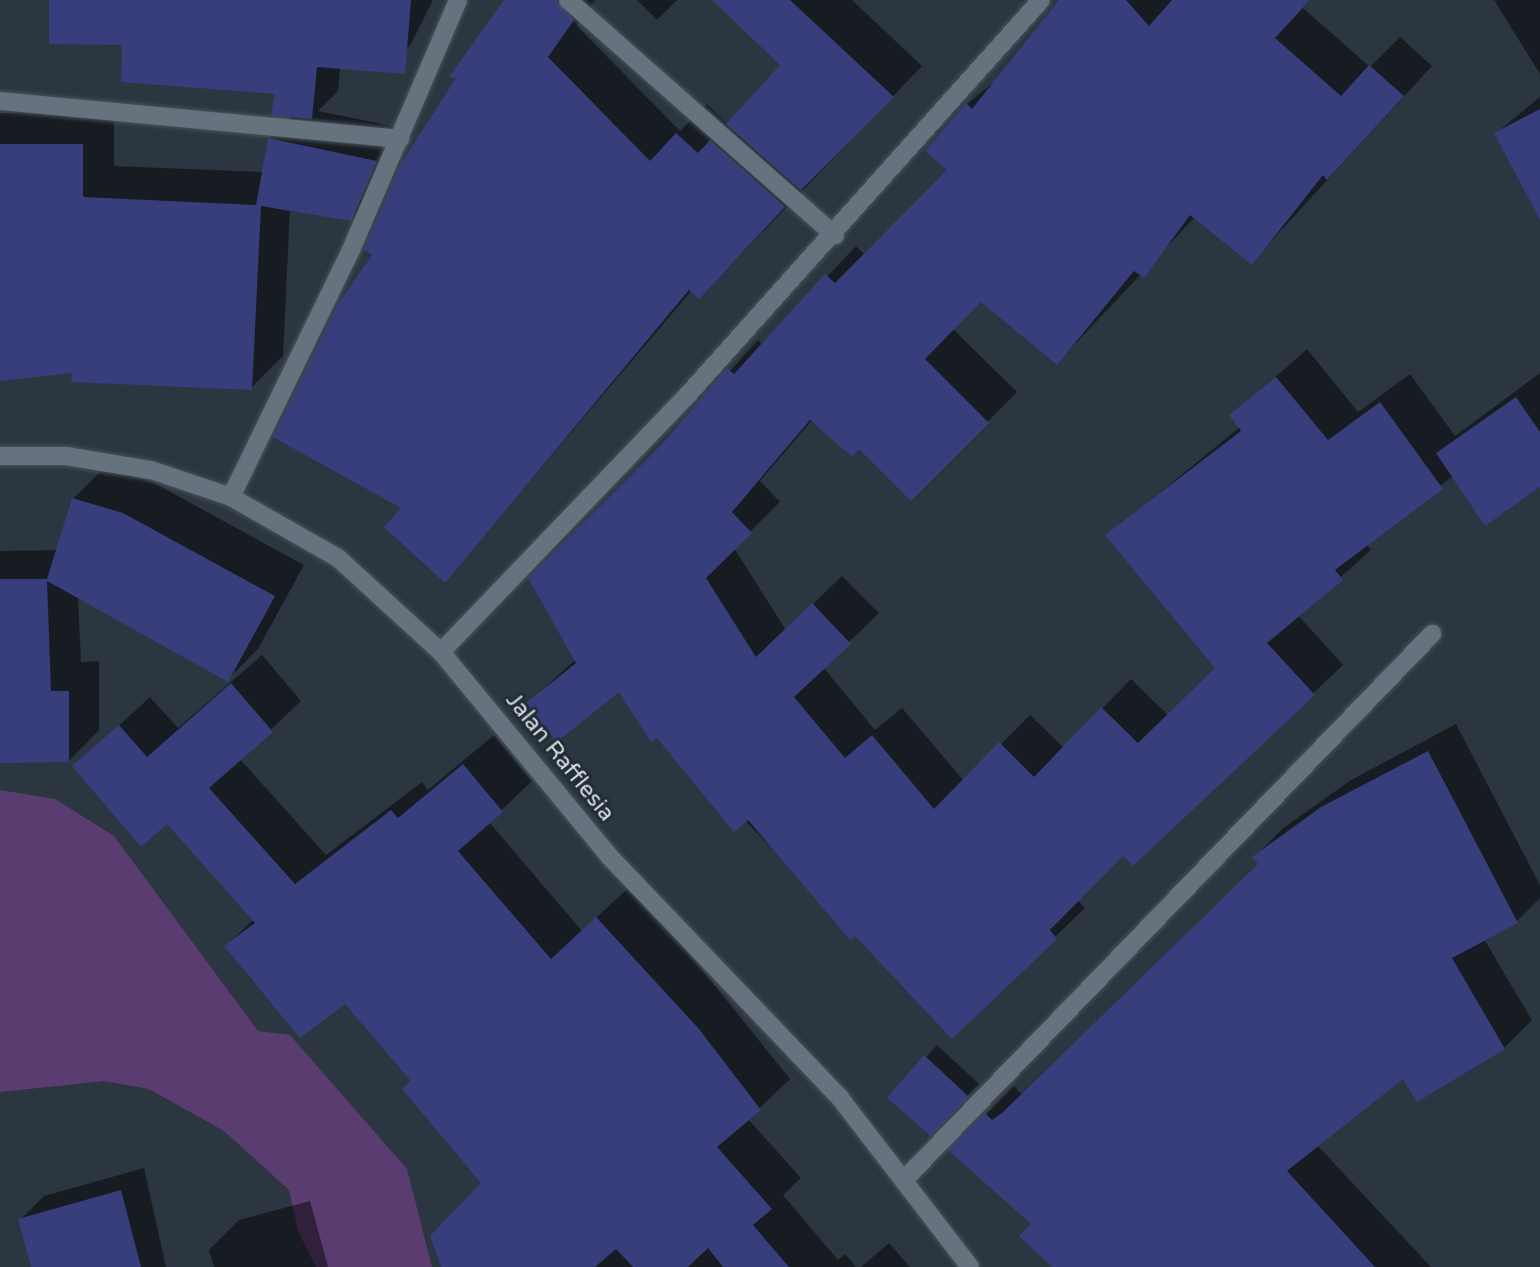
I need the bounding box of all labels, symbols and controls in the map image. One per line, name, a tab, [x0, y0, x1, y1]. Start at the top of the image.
street label: Jalan Rafflesia	[500, 687, 620, 827]

